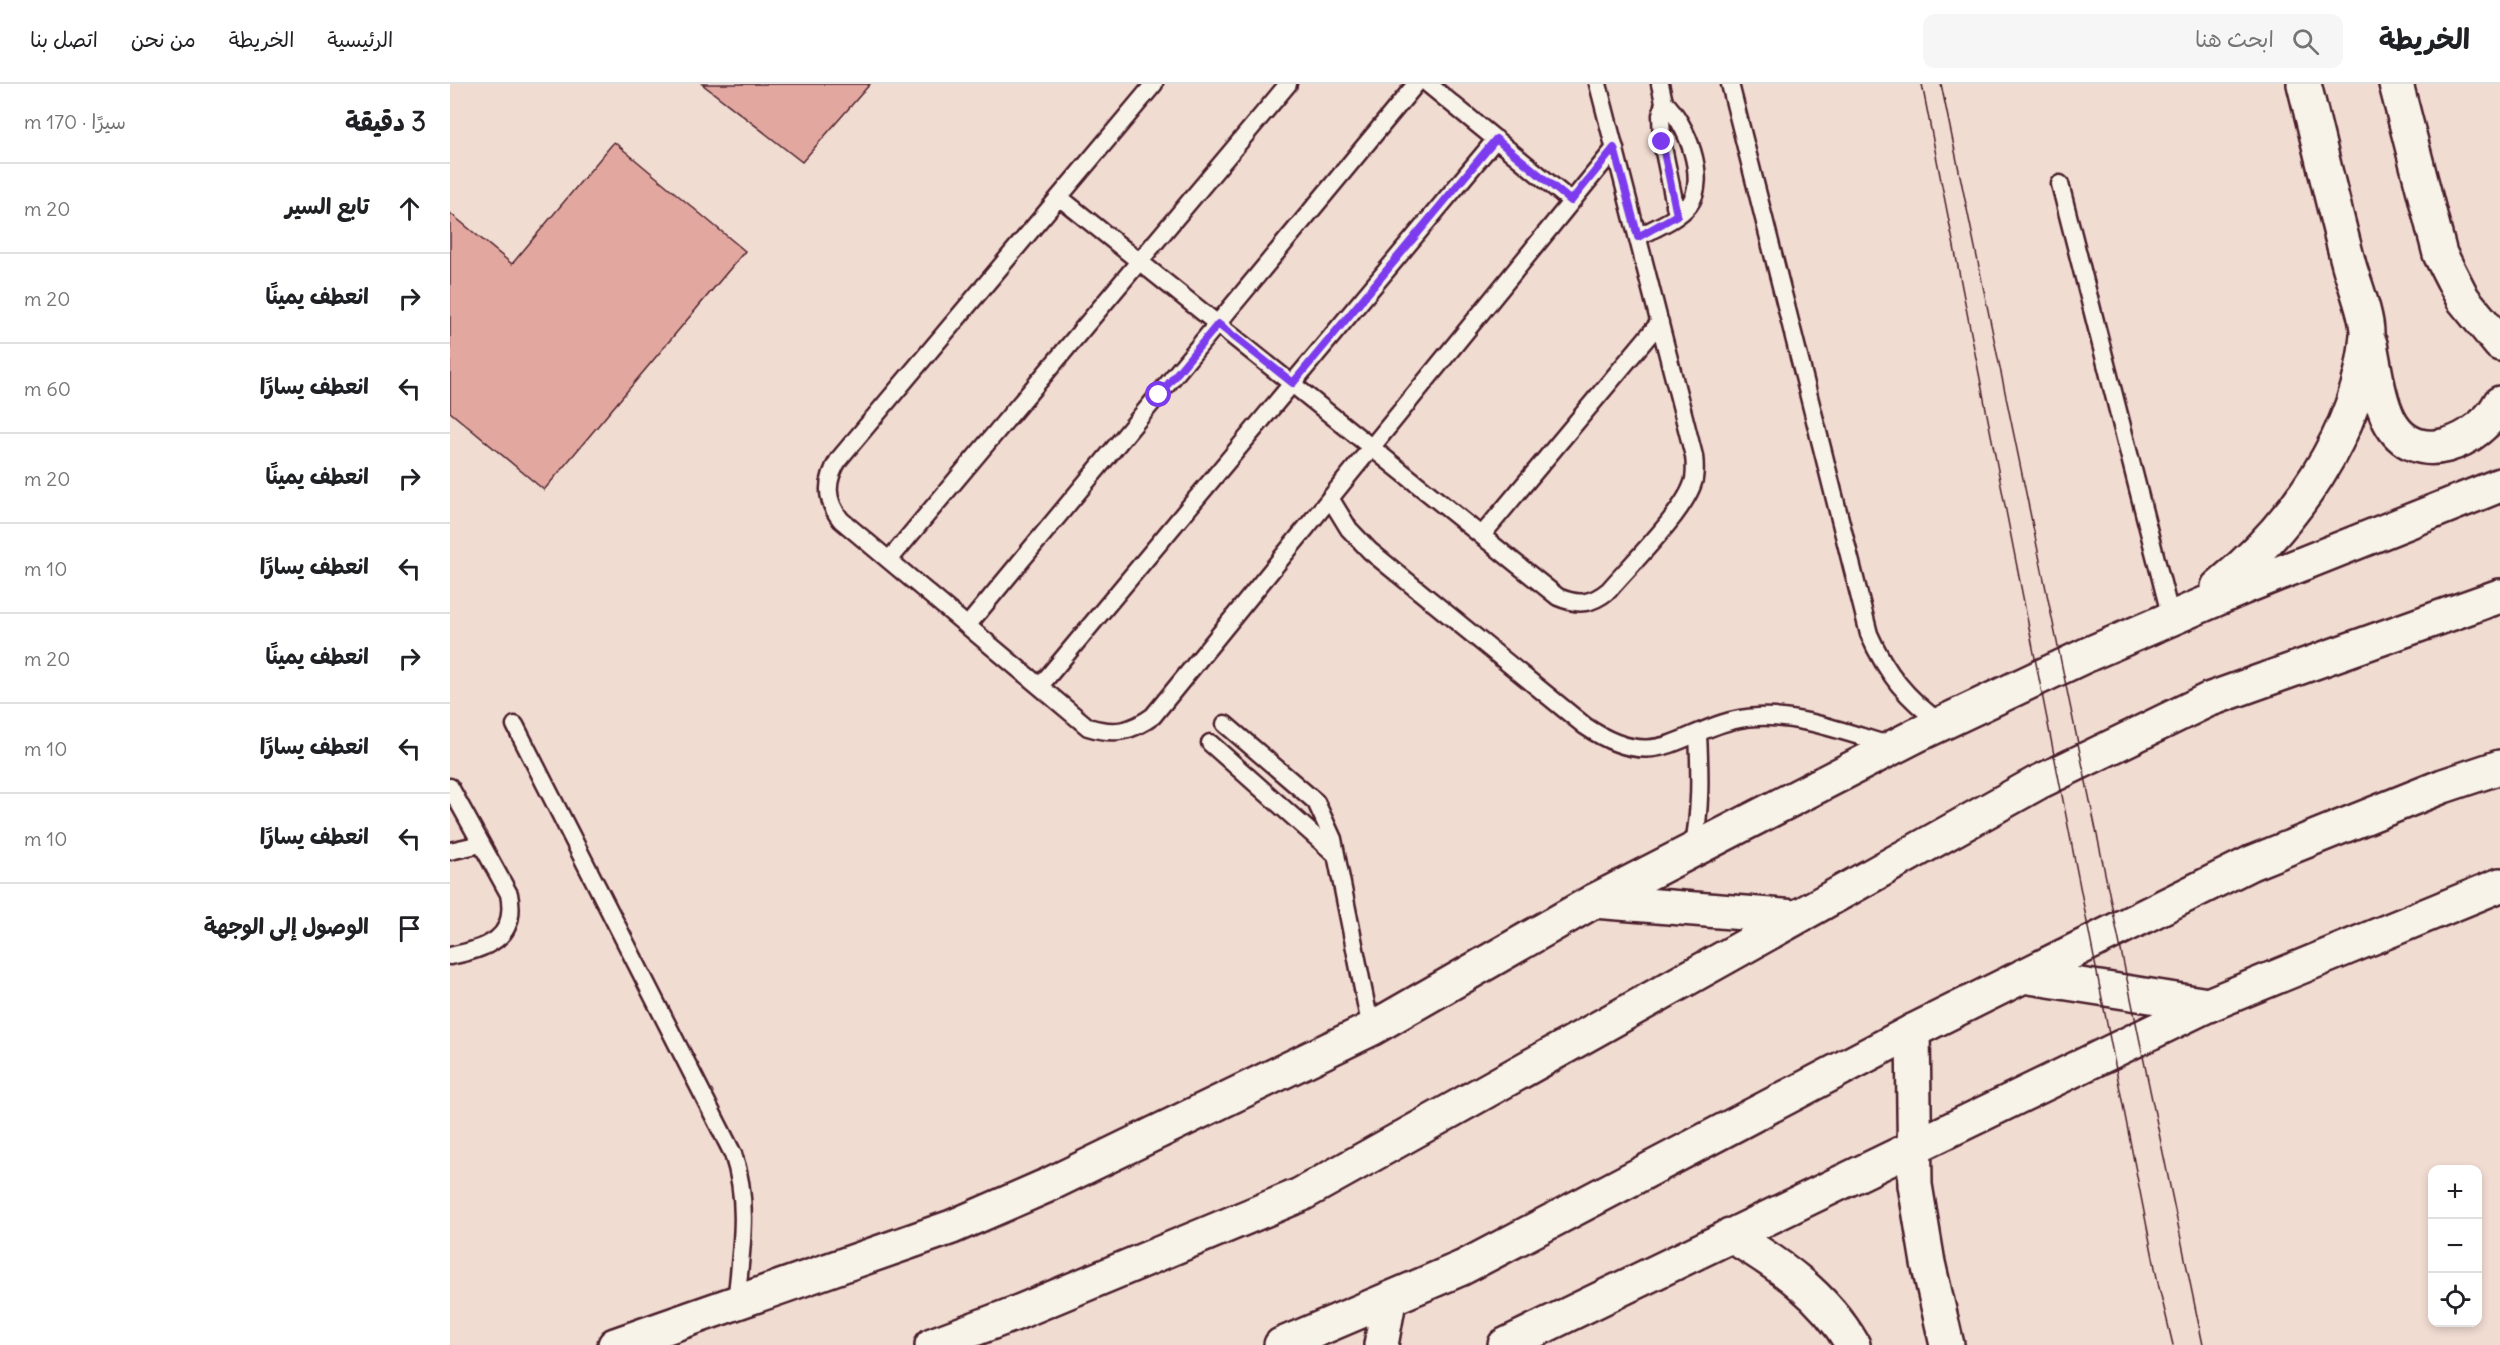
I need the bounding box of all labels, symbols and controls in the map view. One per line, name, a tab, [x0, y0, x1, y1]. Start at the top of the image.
search box	[1923, 14, 2343, 68]
text: الخريطة	[2379, 21, 2470, 57]
text: ابحث هنا	[2195, 25, 2274, 53]
icon: search	[2289, 25, 2322, 58]
text: اتصل بنا	[30, 26, 98, 53]
text: من نحن	[131, 26, 196, 53]
text: الخريطة	[229, 26, 294, 53]
text: الرئيسية	[327, 26, 393, 53]
text: 3 دقيقة	[345, 105, 426, 138]
text: سيرًا · 170 m	[24, 109, 126, 134]
route end	[1648, 128, 1674, 154]
text: تابع السير	[285, 192, 369, 220]
icon: ahead	[393, 192, 426, 225]
text: 20 m	[24, 196, 70, 221]
text: انعطف يمينًا	[266, 282, 369, 310]
icon: right	[393, 282, 426, 315]
text: 20 m	[24, 286, 70, 311]
text: انعطف يسارًا	[260, 372, 369, 400]
icon: left	[393, 372, 426, 405]
text: 60 m	[24, 376, 71, 401]
route start	[1145, 381, 1171, 407]
text: انعطف يمينًا	[266, 462, 369, 490]
icon: right	[393, 462, 426, 495]
text: 20 m	[24, 466, 70, 491]
text: انعطف يسارًا	[260, 552, 369, 580]
icon: left	[393, 552, 426, 585]
text: 10 m	[24, 556, 67, 581]
text: انعطف يمينًا	[266, 642, 369, 670]
icon: right	[393, 642, 426, 675]
text: 20 m	[24, 646, 70, 671]
text: انعطف يسارًا	[260, 732, 369, 760]
icon: left	[393, 732, 426, 765]
text: 10 m	[24, 736, 67, 761]
text: انعطف يسارًا	[260, 822, 369, 850]
icon: left	[393, 822, 426, 855]
text: 10 m	[24, 826, 67, 851]
text: الوصول إلى الوجهة	[204, 912, 369, 940]
icon: arrive	[393, 912, 426, 945]
map controls	[2428, 1165, 2482, 1327]
button: +	[2428, 1165, 2482, 1219]
button: −	[2428, 1219, 2482, 1273]
button: locate	[2428, 1273, 2482, 1327]

